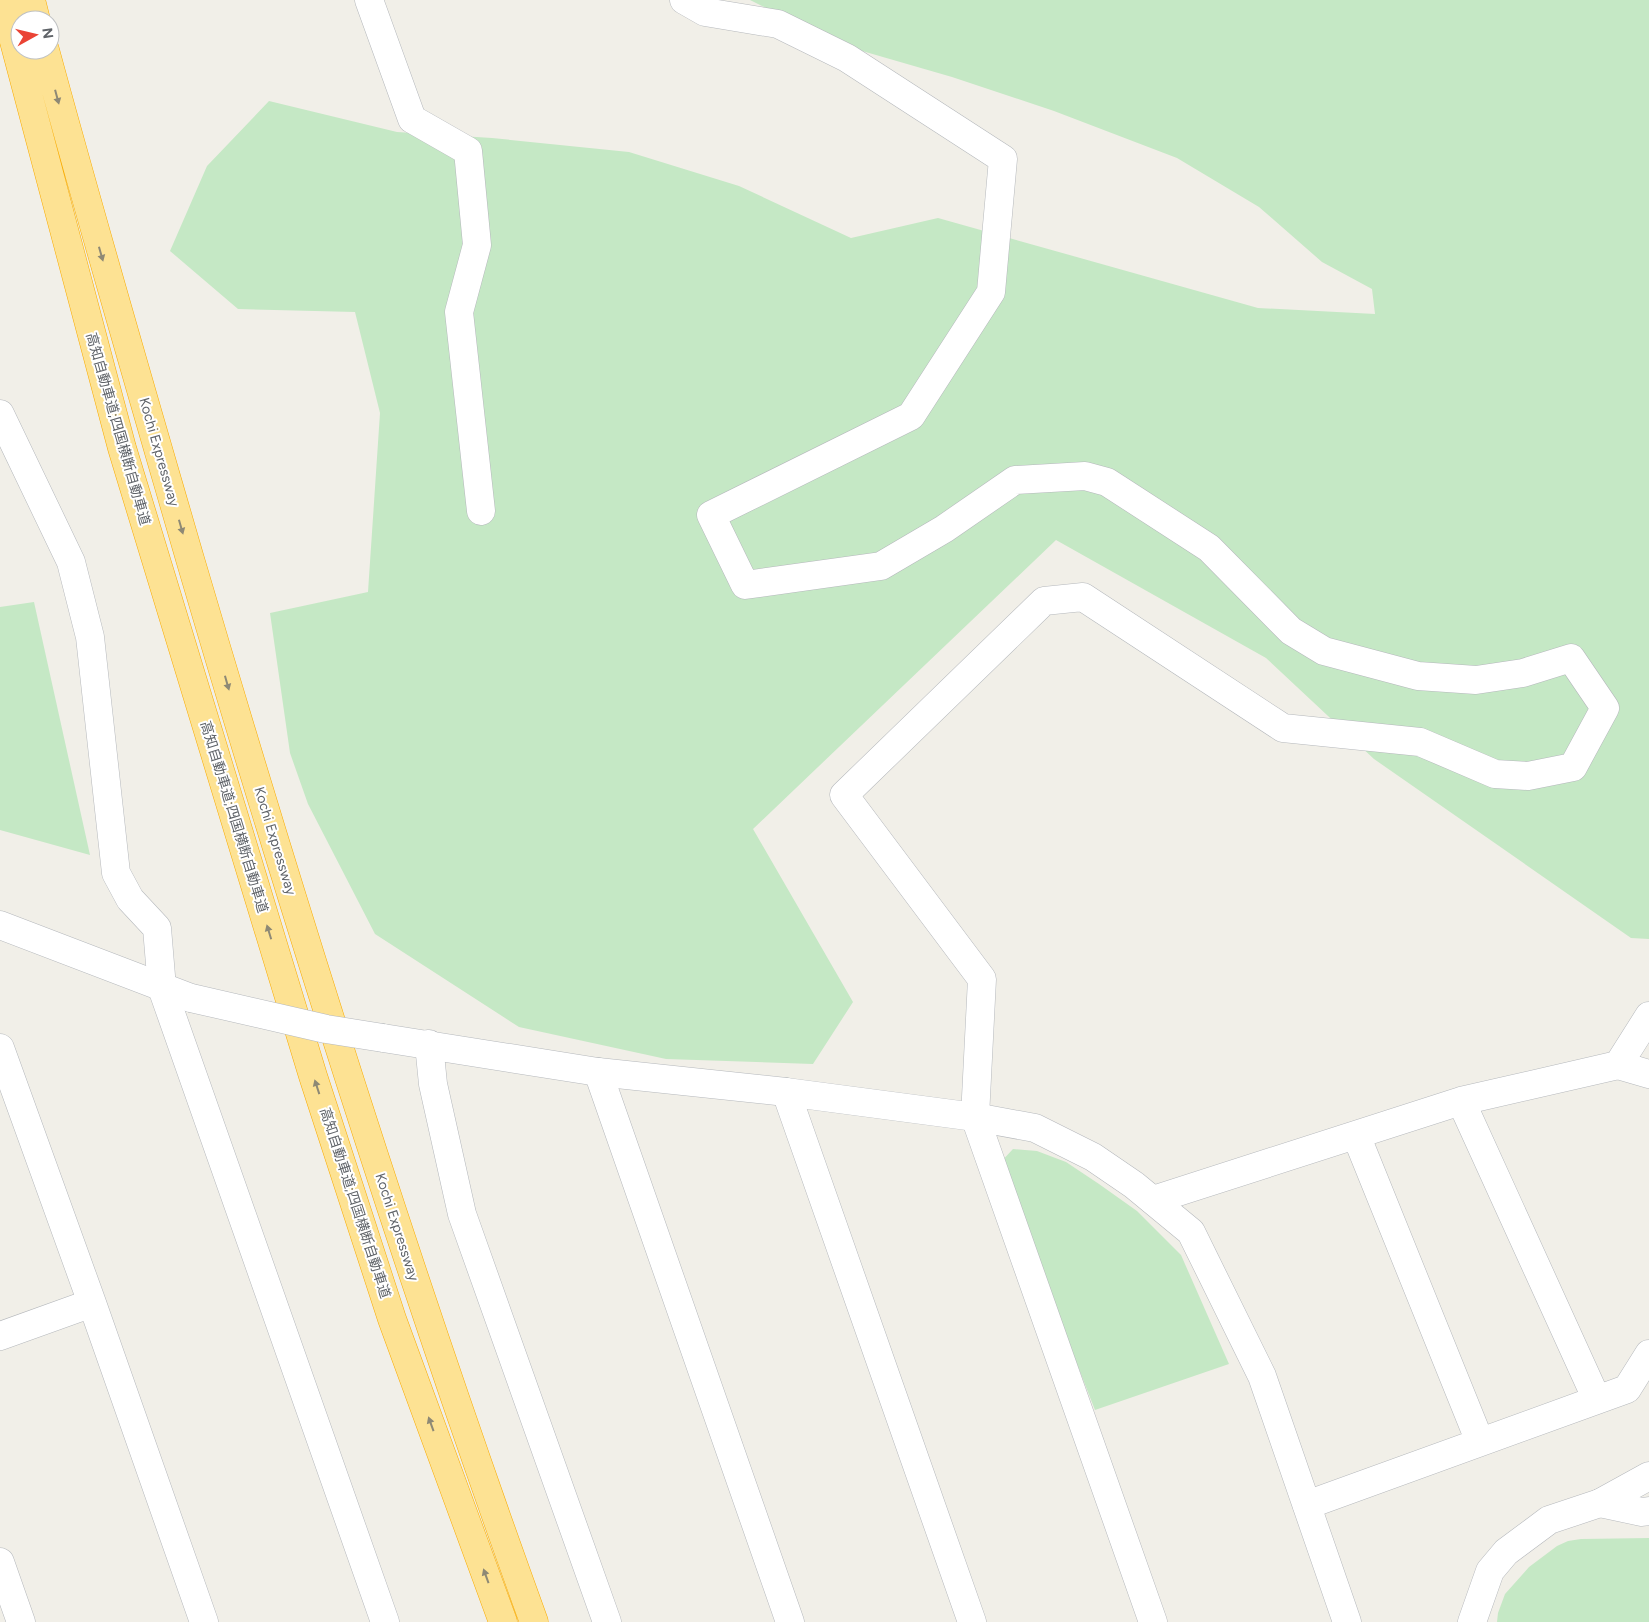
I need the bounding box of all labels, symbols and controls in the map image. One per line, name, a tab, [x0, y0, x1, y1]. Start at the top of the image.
north arrow	[10, 10, 60, 60]
text: N	[38, 27, 57, 40]
one-way arrow	[54, 90, 62, 105]
one-way arrow	[97, 246, 105, 261]
street label: 高知自動車道;四国横断自動車道	[82, 331, 154, 527]
street label: Kochi Expressway	[135, 396, 183, 509]
one-way arrow	[177, 520, 185, 535]
one-way arrow	[223, 676, 231, 691]
street label: 高知自動車道;四国横断自動車道	[197, 719, 271, 915]
street label: Kochi Expressway	[250, 785, 300, 898]
one-way arrow	[265, 924, 273, 939]
one-way arrow	[313, 1080, 320, 1095]
street label: 高知自動車道;四国横断自動車道	[316, 1105, 394, 1301]
street label: Kochi Expressway	[372, 1171, 423, 1284]
one-way arrow	[427, 1416, 434, 1431]
one-way arrow	[482, 1568, 490, 1583]

